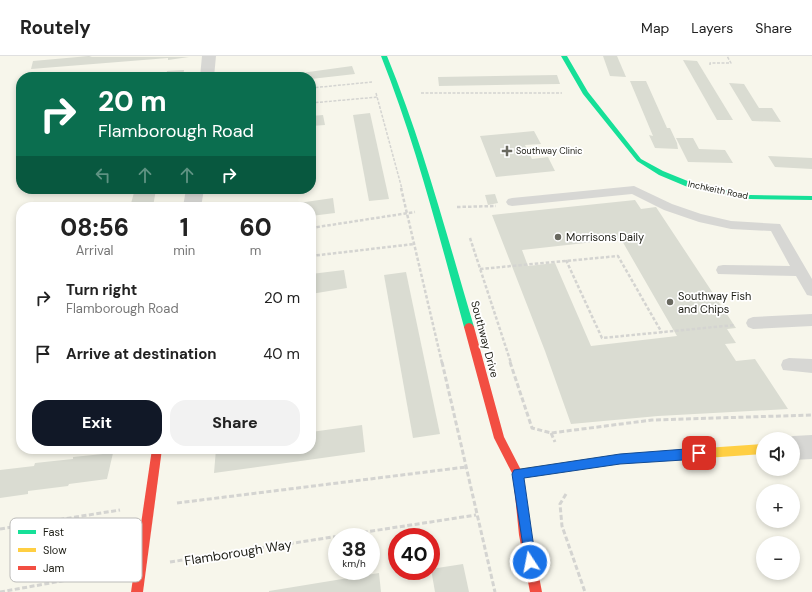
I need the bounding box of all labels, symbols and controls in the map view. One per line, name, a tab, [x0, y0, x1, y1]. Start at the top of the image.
text: Routely	[20, 15, 91, 40]
text: Map	[641, 19, 669, 37]
text: Layers	[691, 19, 733, 37]
text: Share	[755, 19, 792, 37]
text: 20 m	[98, 83, 167, 120]
icon: right	[32, 88, 84, 140]
text: Flamborough Road	[98, 119, 254, 143]
marker: Southway Clinic	[501, 145, 513, 157]
place label: Southway Clinic	[516, 145, 582, 157]
icon: left	[92, 164, 114, 186]
icon: ahead	[134, 164, 156, 186]
icon: ahead	[176, 164, 198, 186]
icon: right	[218, 164, 240, 186]
street label: Inchkeith Road	[687, 178, 749, 202]
text: 08:56	[60, 212, 129, 243]
text: 1	[180, 212, 189, 243]
text: 60	[240, 212, 272, 243]
place label: Morrisons Daily	[566, 230, 644, 244]
marker: Morrisons Daily	[553, 232, 563, 242]
text: Arrival	[76, 242, 114, 259]
text: min	[173, 242, 195, 259]
text: m	[250, 242, 261, 259]
text: Turn right	[66, 280, 137, 300]
icon: right	[32, 287, 54, 309]
text: 20 m	[264, 288, 300, 308]
place label: Southway Fish and Chips	[678, 289, 751, 316]
marker: Southway Fish and Chips	[665, 297, 675, 307]
street label: Southway Drive	[468, 299, 502, 379]
text: Flamborough Road	[66, 300, 179, 317]
icon: arrive	[32, 343, 54, 365]
text: Arrive at destination	[66, 344, 217, 364]
text: 40 m	[263, 344, 300, 364]
button: Exit	[32, 400, 162, 446]
button: Share	[170, 400, 300, 446]
map controls	[756, 432, 800, 580]
button: sound	[756, 432, 800, 476]
pin	[682, 436, 716, 470]
icon: arrive	[688, 442, 710, 464]
button: +	[756, 484, 800, 528]
legend	[10, 518, 142, 582]
text: Fast	[43, 525, 64, 539]
speed limit sign: 40	[388, 528, 440, 580]
street label: Flamborough Way	[183, 536, 293, 569]
text: 38	[342, 536, 366, 562]
button: −	[756, 536, 800, 580]
position arrow	[509, 541, 551, 583]
text: Slow	[43, 543, 67, 557]
text: km/h	[342, 557, 366, 570]
text: Jam	[43, 561, 64, 575]

